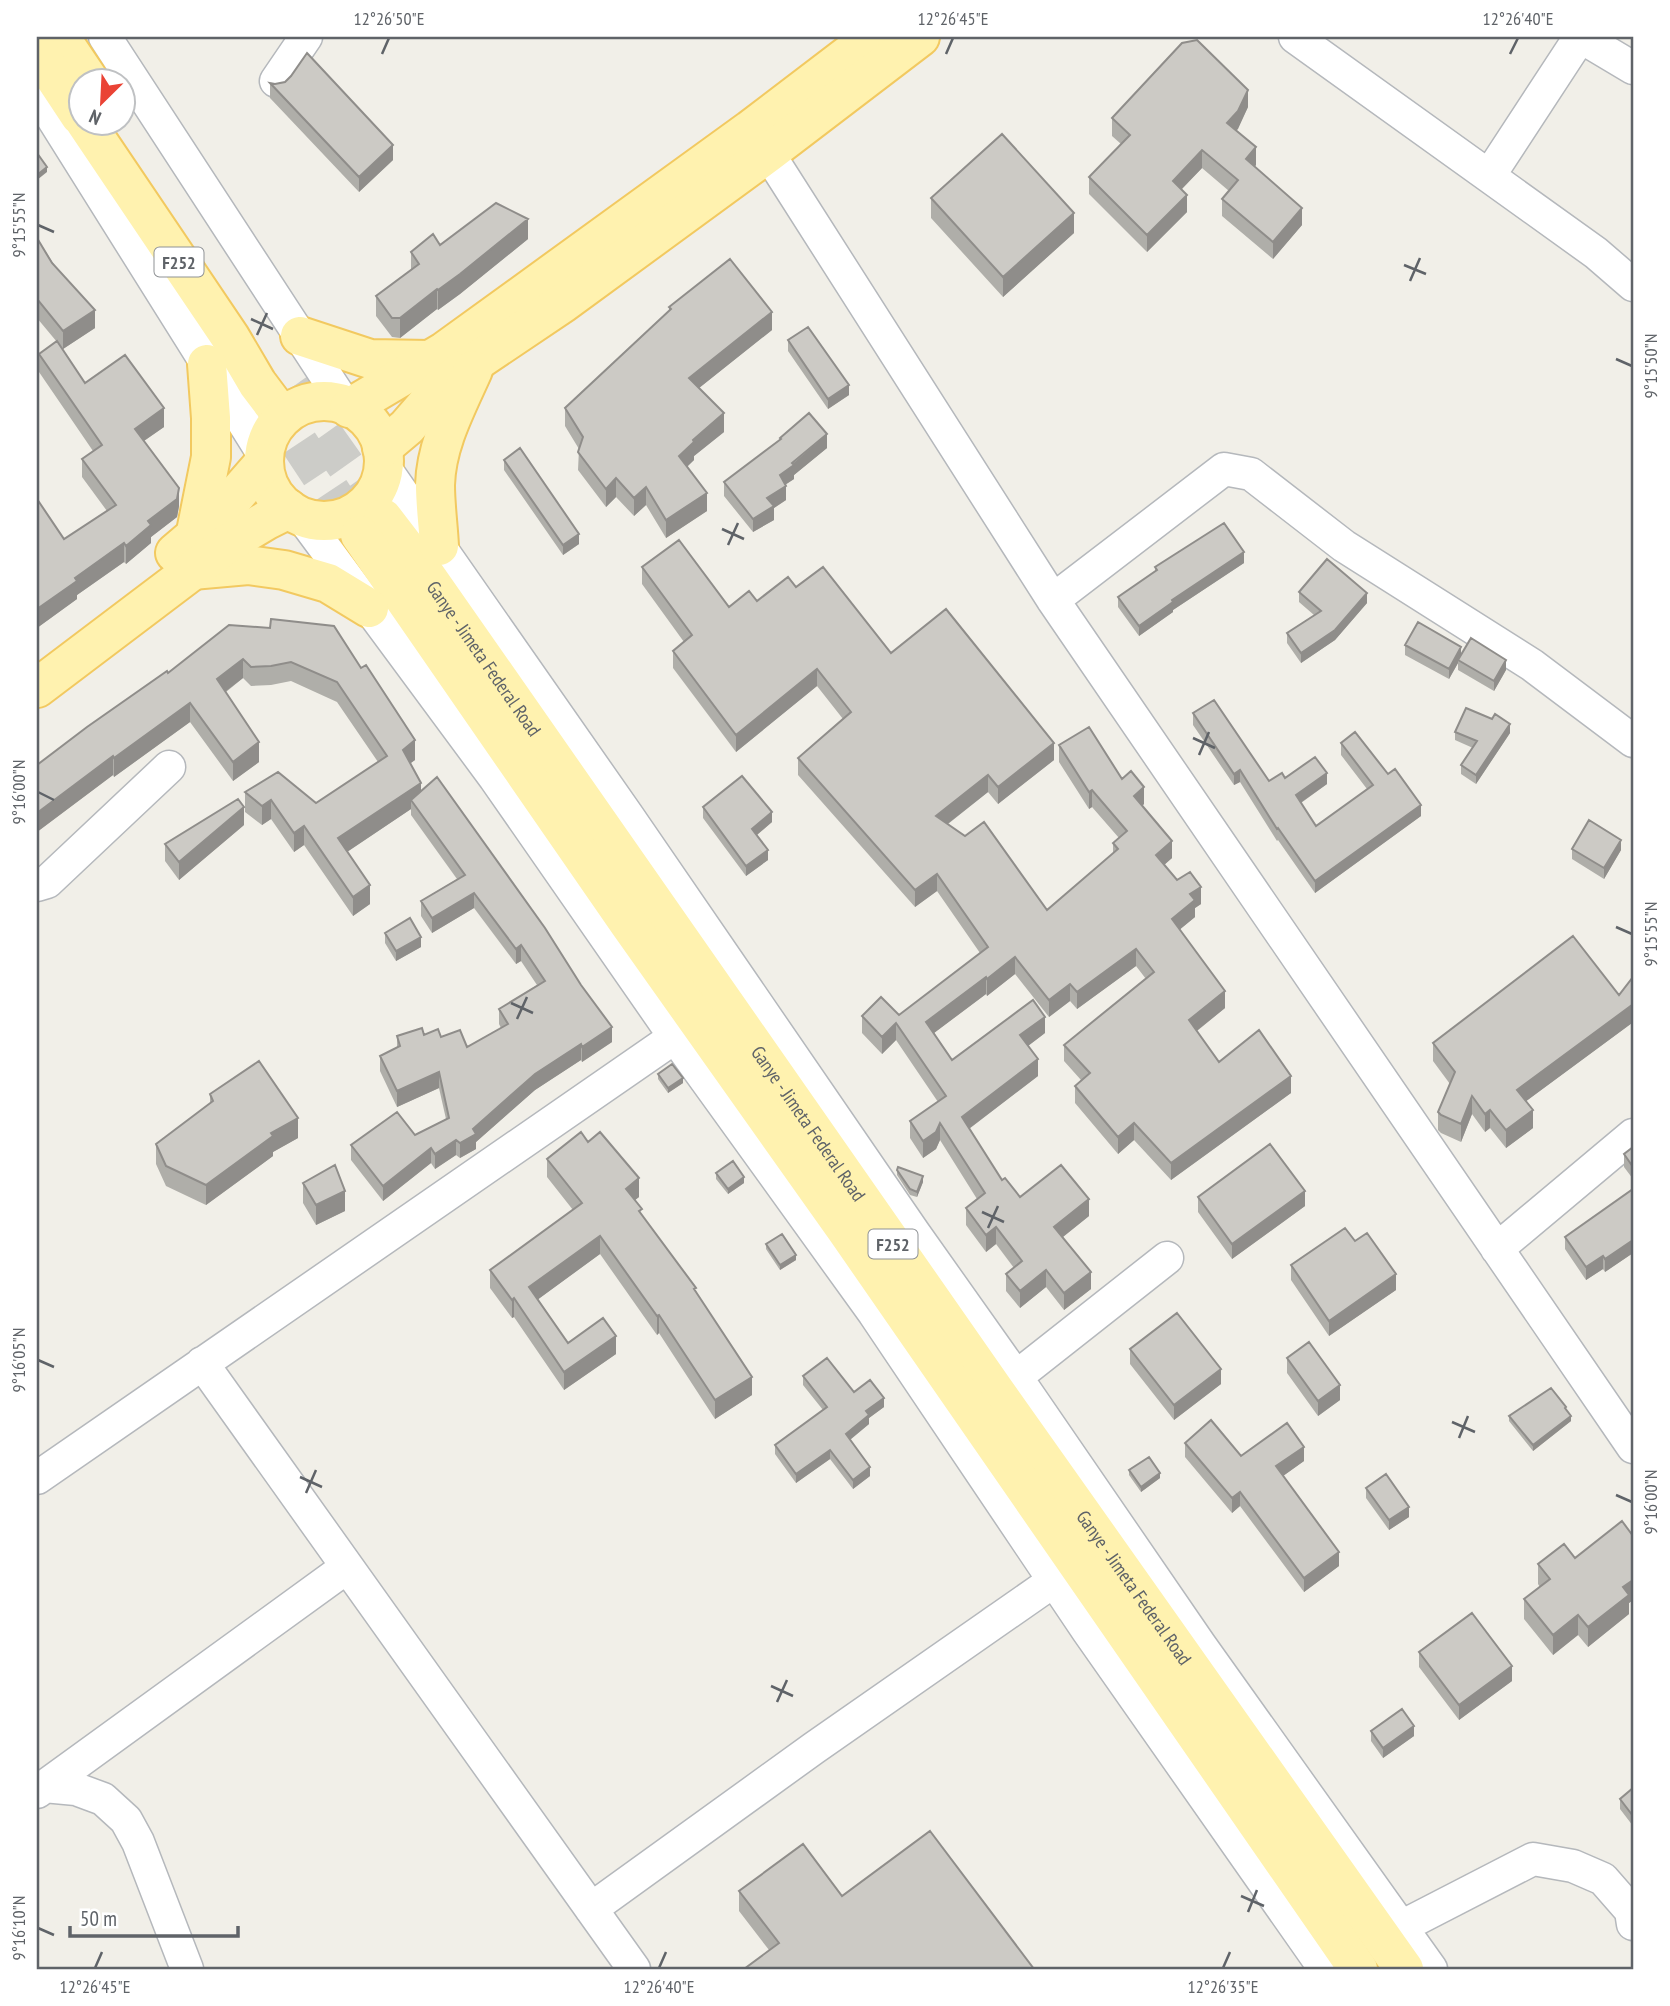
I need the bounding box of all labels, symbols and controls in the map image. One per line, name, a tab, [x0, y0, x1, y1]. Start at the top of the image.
text: 12°26'50"E	[354, 7, 424, 30]
text: 12°26'45"E	[918, 7, 988, 30]
text: 12°26'40"E	[1483, 7, 1553, 30]
north arrow	[66, 66, 136, 136]
text: N	[86, 104, 105, 131]
text: 9°15'55"N	[7, 193, 30, 257]
road number: F252	[154, 248, 204, 276]
text: 9°15'50"N	[1639, 334, 1662, 398]
street label: Ganye - Jimeta Federal Road	[422, 576, 546, 741]
text: 9°16'00"N	[7, 760, 30, 824]
text: 9°15'55"N	[1639, 902, 1662, 966]
street label: Ganye - Jimeta Federal Road	[746, 1041, 871, 1206]
road number: F252	[868, 1230, 917, 1259]
text: 9°16'05"N	[7, 1328, 30, 1392]
text: 9°16'00"N	[1639, 1470, 1662, 1534]
street label: Ganye - Jimeta Federal Road	[1071, 1505, 1197, 1669]
scale bar	[70, 1894, 238, 1938]
text: 9°16'10"N	[7, 1896, 30, 1960]
text: 50 m	[80, 1905, 117, 1932]
text: 12°26'45"E	[60, 1975, 130, 1998]
text: 12°26'40"E	[624, 1975, 694, 1998]
text: 12°26'35"E	[1188, 1975, 1258, 1998]

